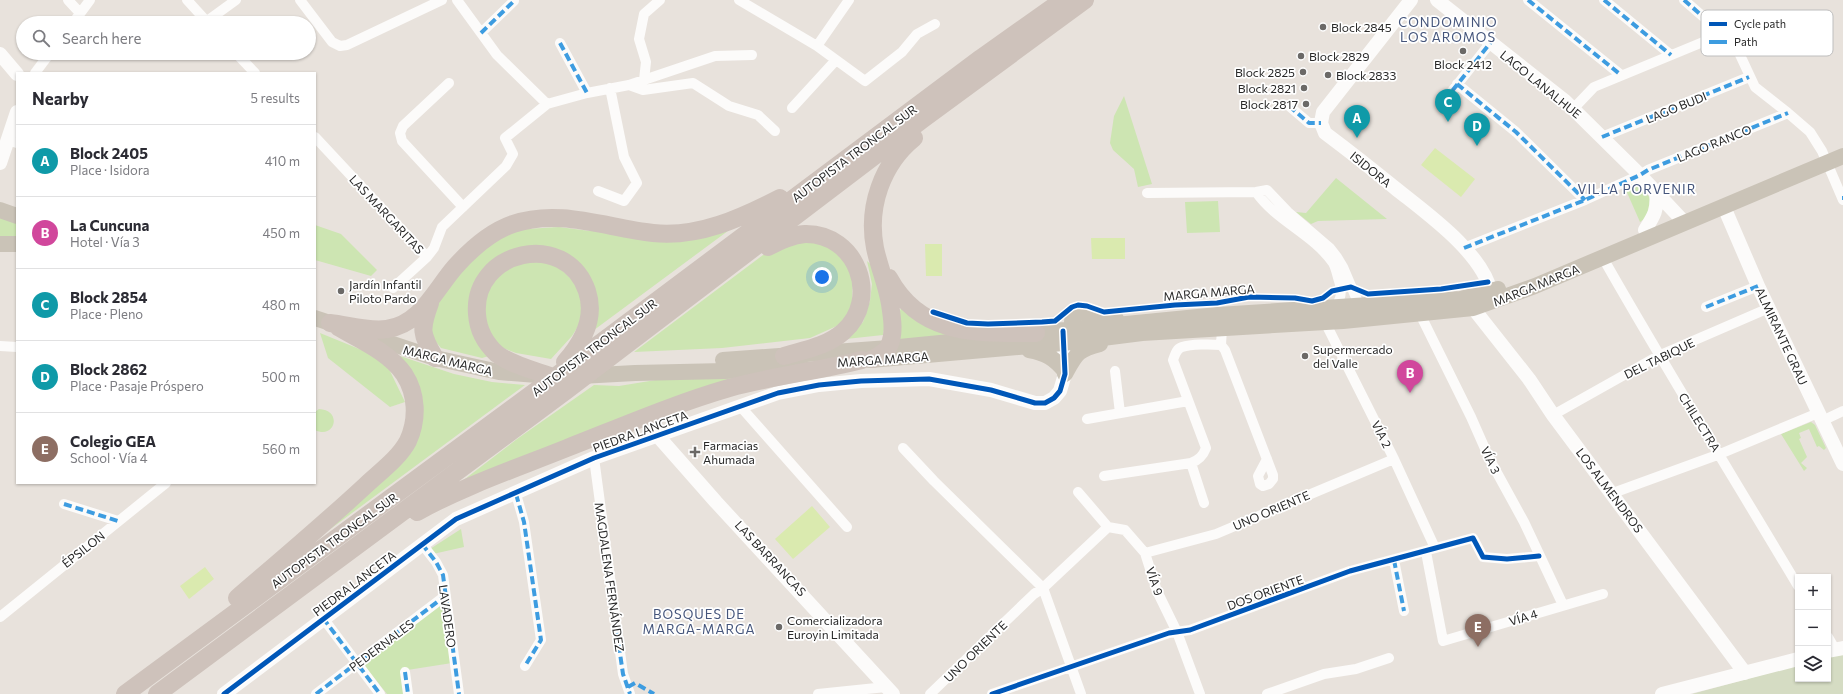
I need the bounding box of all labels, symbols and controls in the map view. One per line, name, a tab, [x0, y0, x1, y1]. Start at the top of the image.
legend	[1701, 10, 1833, 56]
district label: CONDOMINIO LOS AROMOS	[1398, 14, 1498, 45]
search box	[16, 16, 316, 60]
text: Cycle path	[1734, 17, 1786, 30]
place label: Block 2845	[1331, 20, 1392, 34]
marker: Block 2845	[1318, 22, 1328, 32]
icon: search	[30, 27, 52, 49]
text: Search here	[62, 29, 141, 47]
text: Path	[1734, 35, 1757, 48]
marker: Block 2412	[1458, 46, 1468, 56]
street label: LAGO LANALHUE	[1498, 47, 1584, 121]
place label: Block 2829	[1309, 49, 1369, 63]
marker: Block 2829	[1296, 51, 1306, 61]
place label: Block 2412	[1434, 57, 1492, 71]
place label: Block 2825	[1235, 65, 1295, 79]
marker: Block 2825	[1298, 67, 1308, 77]
place label: Block 2833	[1336, 68, 1396, 82]
marker: Block 2833	[1323, 70, 1333, 80]
place label: Block 2821	[1238, 81, 1296, 95]
marker: Block 2821	[1299, 83, 1309, 93]
text: Nearby	[32, 88, 89, 109]
street label: LAGO BUDI	[1644, 88, 1708, 126]
pin: C	[1435, 89, 1461, 122]
text: 5 results	[250, 90, 300, 106]
place label: Block 2817	[1240, 97, 1298, 111]
marker: Block 2817	[1301, 99, 1311, 109]
street label: AUTOPISTA TRONCAL SUR	[789, 101, 919, 205]
pin: A	[1344, 105, 1370, 138]
pin: D	[1464, 113, 1490, 146]
street label: LAGO RANCO	[1675, 122, 1753, 164]
text: Block 2405	[70, 144, 148, 162]
street label: ISIDORA	[1348, 148, 1394, 190]
text: A	[40, 153, 50, 169]
text: 410 m	[265, 153, 300, 169]
text: Place · Isidora	[70, 162, 150, 178]
street label: LAS MARGARITAS	[347, 172, 427, 256]
district label: VILLA PORVENIR	[1578, 181, 1696, 197]
text: La Cuncuna	[70, 216, 149, 234]
text: B	[41, 225, 49, 241]
text: 450 m	[262, 225, 300, 241]
text: Hotel · Vía 3	[70, 234, 140, 250]
street label: MARGA MARGA	[1491, 261, 1581, 309]
your location	[812, 267, 832, 287]
place label: Jardín Infantil Piloto Pardo	[349, 277, 422, 305]
street label: MARGA MARGA	[1163, 281, 1255, 303]
street label: ALMIRANTE GRAU	[1753, 285, 1811, 387]
marker: Jardín Infantil Piloto Pardo	[336, 286, 346, 296]
text: Block 2854	[70, 288, 147, 306]
street label: AUTOPISTA TRONCAL SUR	[529, 295, 659, 399]
text: C	[41, 297, 49, 313]
text: 480 m	[262, 297, 300, 313]
text: Place · Pleno	[70, 306, 143, 322]
street label: DEL TABIQUE	[1621, 335, 1697, 381]
street label: MARGA MARGA	[402, 342, 494, 378]
place label: Supermercado del Valle	[1313, 342, 1393, 370]
street label: MARGA MARGA	[837, 349, 929, 369]
marker: Supermercado del Valle	[1300, 351, 1310, 361]
text: Block 2862	[70, 360, 147, 378]
pin: B	[1397, 360, 1423, 393]
text: D	[40, 369, 50, 385]
text: 500 m	[262, 369, 300, 385]
text: Place · Pasaje Próspero	[70, 378, 204, 394]
street label: CHILECTRA	[1676, 390, 1724, 454]
street label: PIEDRA LANCETA	[591, 407, 689, 455]
street label: VÍA 2	[1369, 418, 1395, 450]
text: Colegio GEA	[70, 432, 156, 450]
place label: Farmacias Ahumada	[703, 438, 758, 466]
text: E	[41, 441, 49, 457]
text: 560 m	[262, 441, 300, 457]
street label: VÍA 3	[1478, 444, 1504, 476]
street label: LOS ALMENDROS	[1574, 445, 1646, 535]
marker: Farmacias Ahumada	[690, 447, 700, 457]
text: School · Vía 4	[70, 450, 148, 466]
street label: UNO ORIENTE	[1230, 488, 1312, 532]
street label: AUTOPISTA TRONCAL SUR	[268, 489, 400, 591]
street label: MAGDALENA FERNÁNDEZ	[593, 501, 627, 653]
street label: LAS BARRANCAS	[733, 518, 809, 598]
street label: ÉPSILON	[59, 528, 107, 570]
street label: PIEDRA LANCETA	[310, 547, 398, 619]
street label: VÍA 9	[1144, 565, 1166, 597]
street label: DOS ORIENTE	[1225, 572, 1305, 612]
map controls	[1795, 574, 1831, 682]
button: +	[1795, 574, 1831, 610]
street label: LAVADERO	[437, 584, 459, 649]
district label: BOSQUES DE MARGA-MARGA	[642, 606, 756, 637]
street label: VÍA 4	[1507, 606, 1539, 628]
button: −	[1795, 610, 1831, 646]
place label: Comercializadora Euroyin Limitada	[787, 613, 883, 641]
pin: E	[1465, 614, 1491, 647]
street label: PEDERNALES	[346, 616, 416, 674]
street label: UNO ORIENTE	[941, 617, 1009, 685]
marker: Comercializadora Euroyin Limitada	[774, 622, 784, 632]
button: layers	[1795, 646, 1831, 682]

